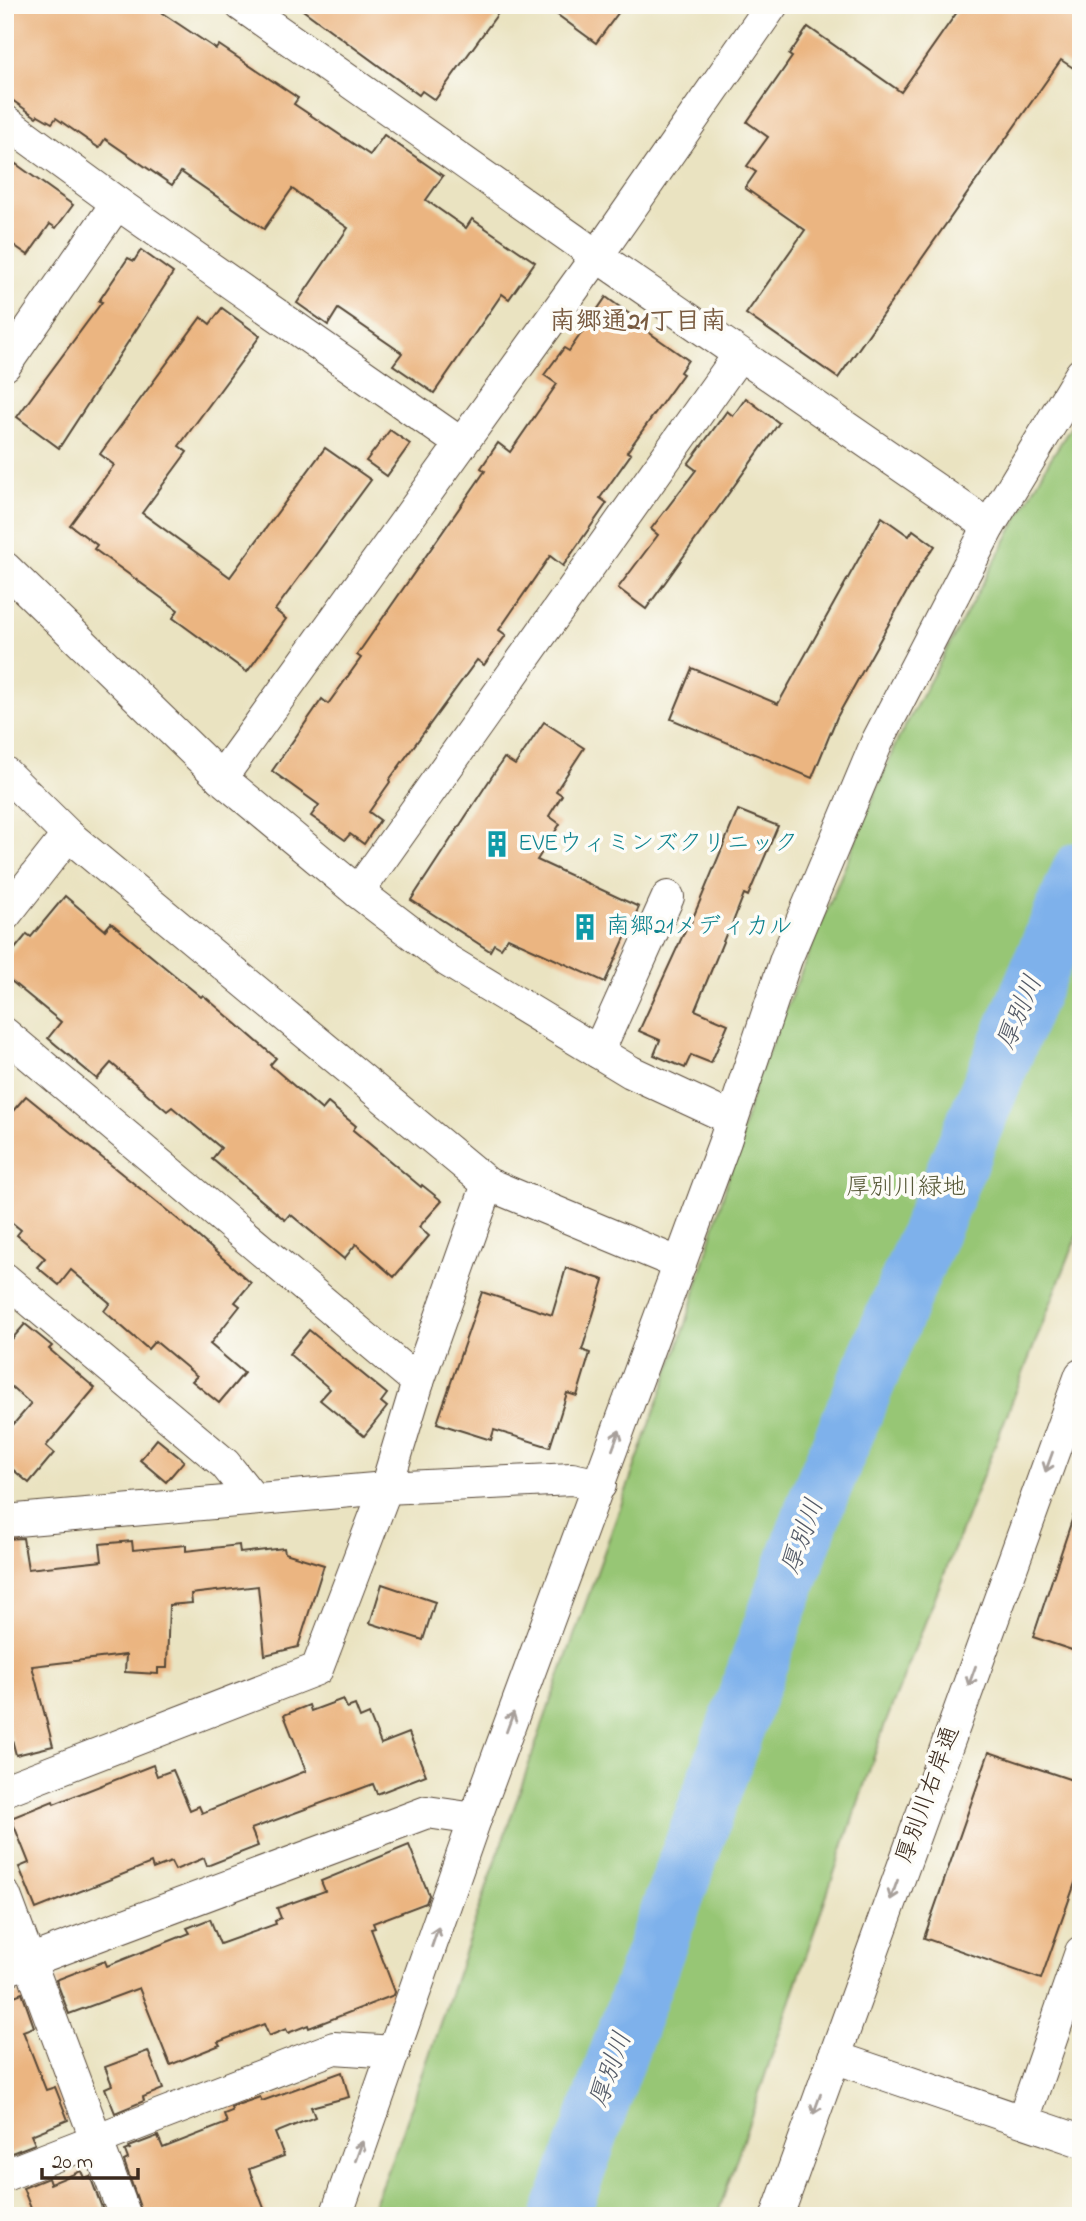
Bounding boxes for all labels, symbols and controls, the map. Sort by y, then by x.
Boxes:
district label: 南郷通21丁目南 [549,304,727,342]
place label: EVEウィミンズクリニック [518,827,798,862]
building icon: EVEウィミンズクリニック [482,829,512,859]
place label: 南郷21メディカル [606,910,793,945]
building icon: 南郷21メディカル [570,912,600,942]
water label: 厚別川 [988,970,1054,1056]
park label: 厚別川緑地 [846,1171,966,1206]
one-way arrow [611,1430,623,1452]
one-way arrow [1042,1451,1054,1473]
water label: 厚別川 [773,1494,835,1580]
one-way arrow [965,1665,978,1687]
one-way arrow [505,1712,518,1734]
street label: 厚別川右岸通 [888,1721,970,1869]
one-way arrow [887,1878,900,1900]
one-way arrow [430,1926,442,1948]
water label: 厚別川 [581,2027,643,2113]
one-way arrow [810,2093,823,2115]
scale bar [42,2137,138,2181]
one-way arrow [354,2141,366,2163]
text: 20 m [52,2148,93,2178]

